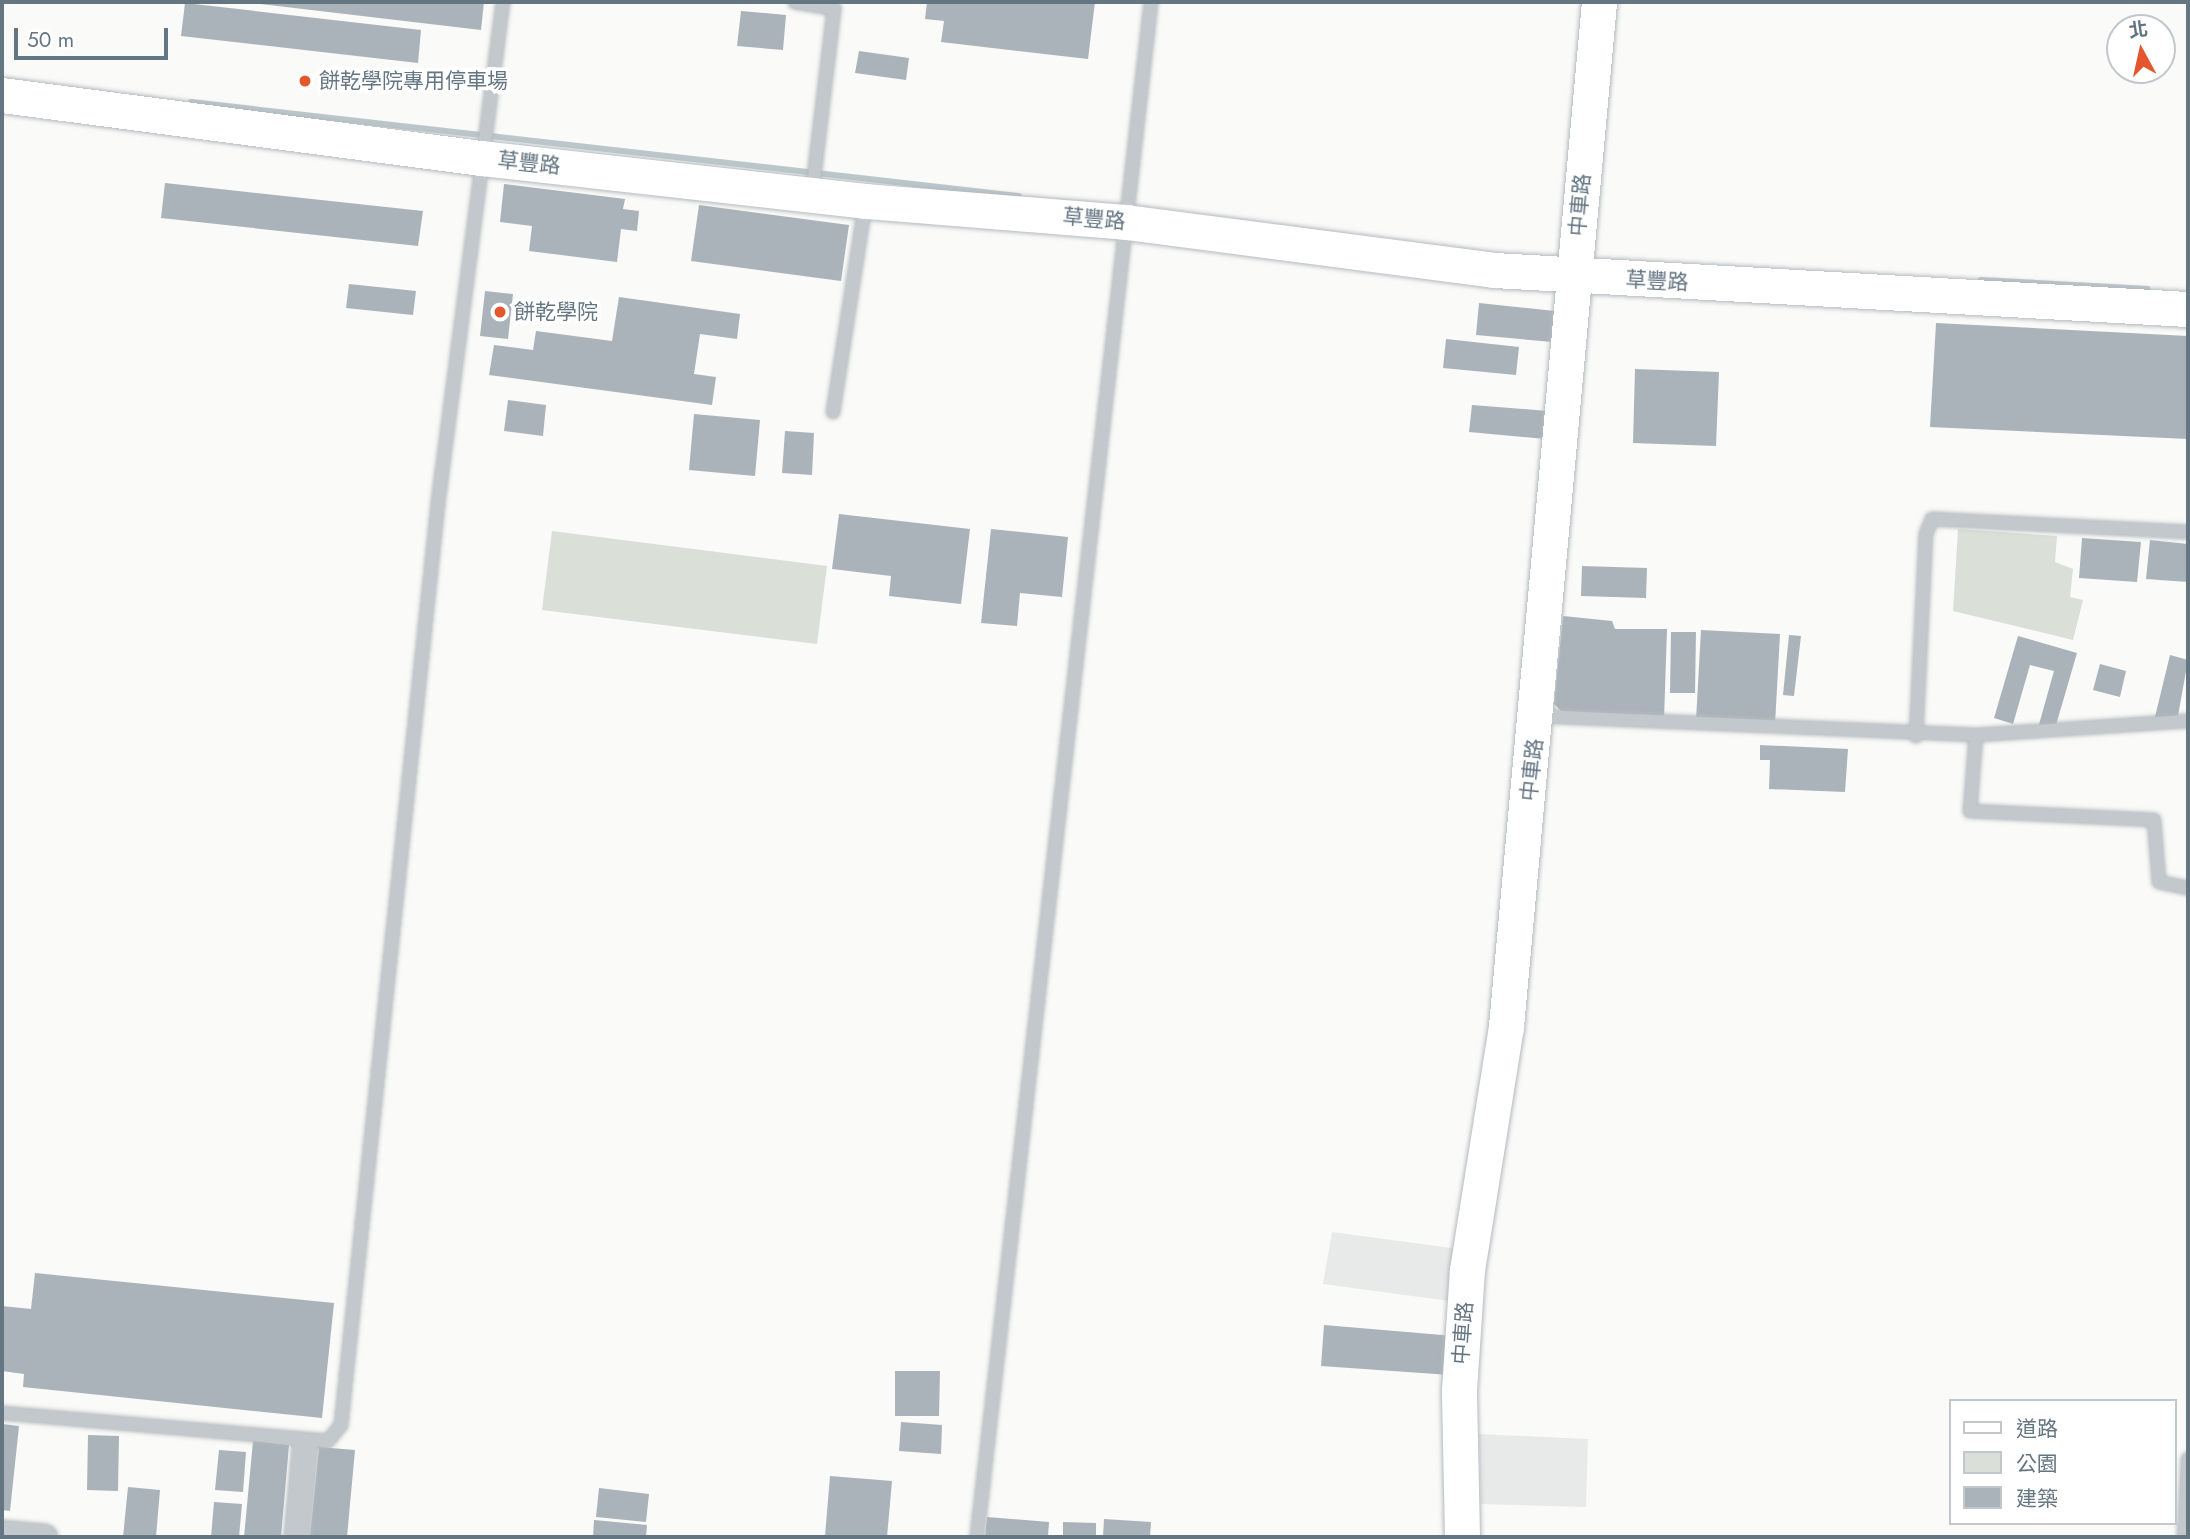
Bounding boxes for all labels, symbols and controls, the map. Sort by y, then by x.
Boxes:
scale bar [18,14,172,58]
north arrow [2106,14,2176,84]
text: 北 [2127,15,2150,44]
text: 50 m [27,25,74,55]
place label: 餅乾學院專用停車場 [319,68,508,94]
marker: 餅乾學院專用停車場 [297,73,313,89]
street label: 草豐路 [496,147,562,179]
street label: 中車路 [1565,173,1595,237]
street label: 草豐路 [1062,204,1126,234]
street label: 草豐路 [1625,267,1689,295]
place label: 餅乾學院 [514,299,598,325]
marker: 餅乾學院 [492,304,508,320]
street label: 中車路 [1516,737,1548,803]
street label: 中車路 [1448,1301,1478,1365]
legend [1948,1399,2176,1525]
text: 道路 [2016,1414,2058,1444]
text: 公園 [2016,1449,2058,1479]
text: 建築 [2016,1484,2058,1514]

